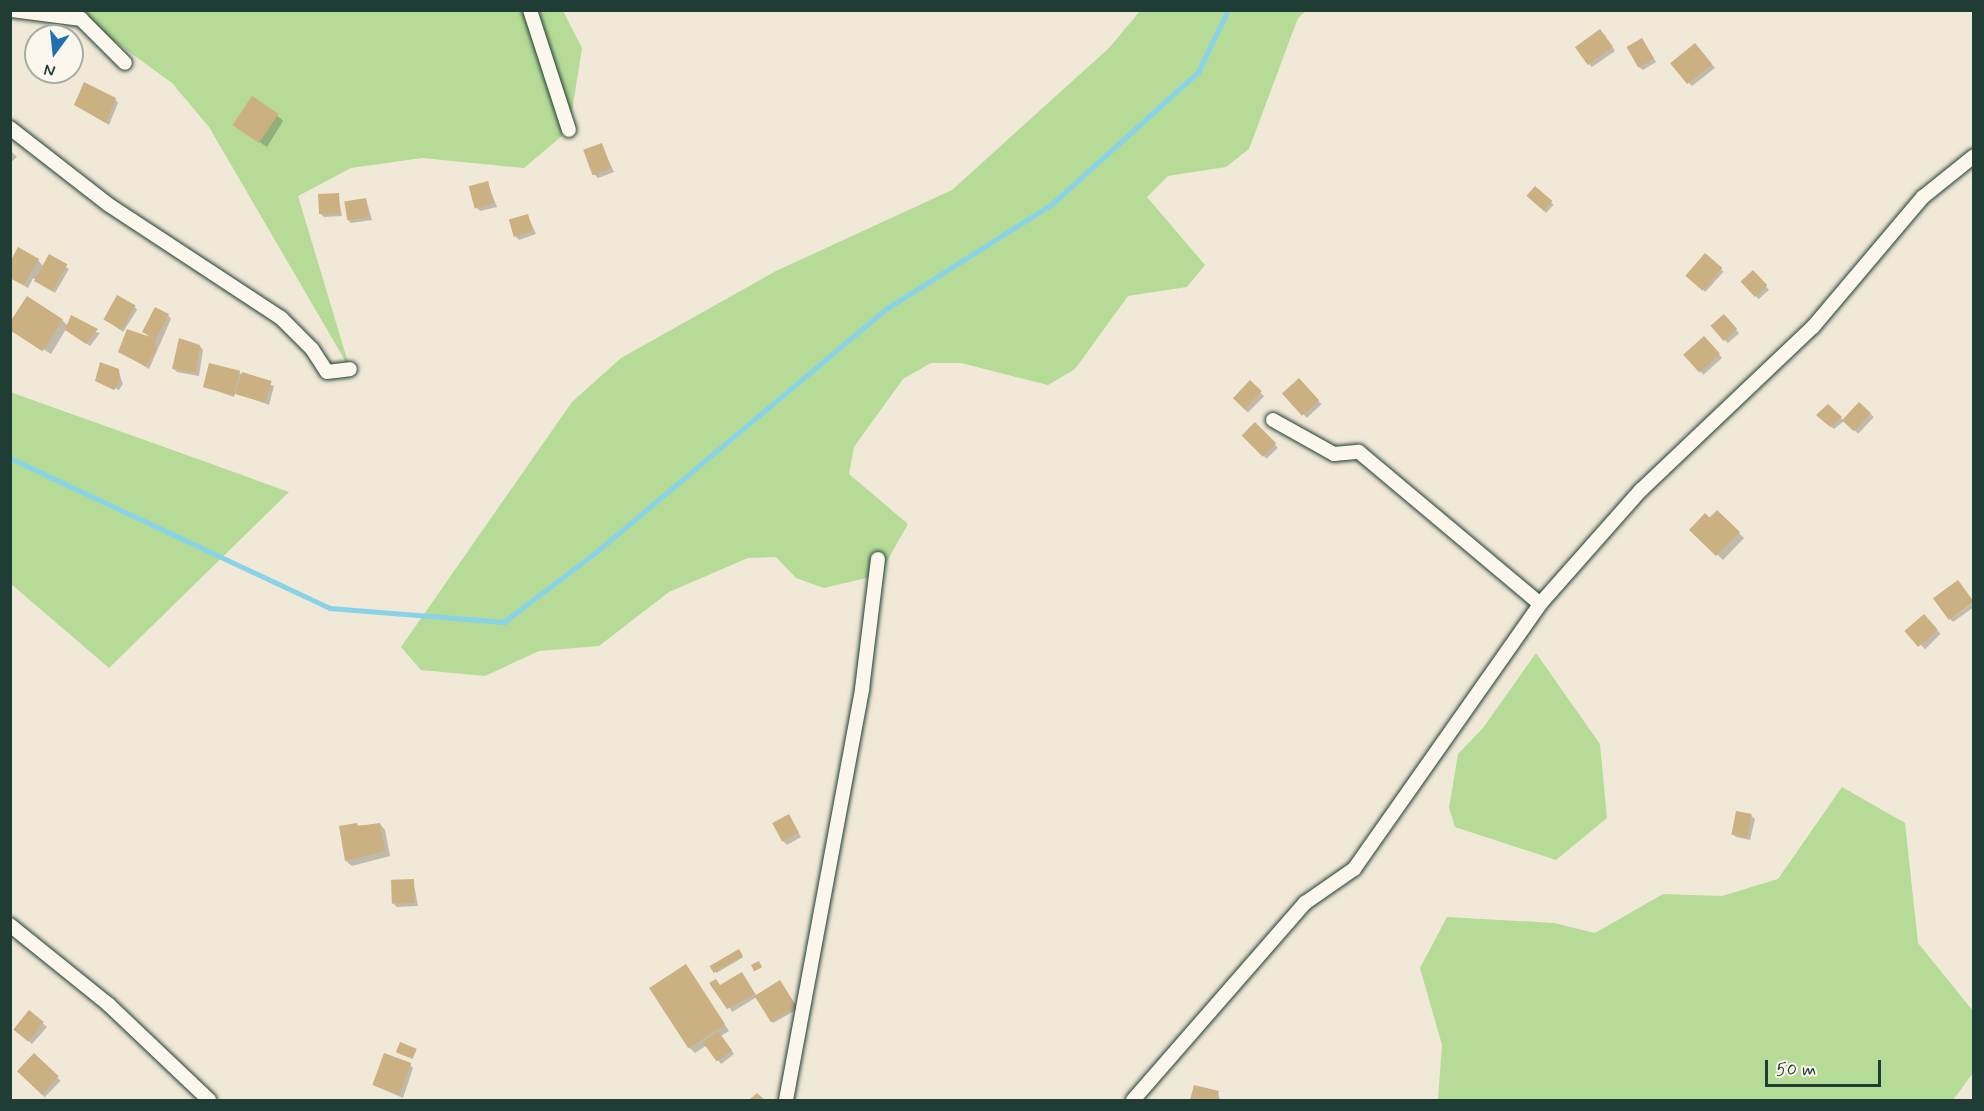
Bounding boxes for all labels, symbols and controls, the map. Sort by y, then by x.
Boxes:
north arrow [24,24,84,84]
text: N [42,58,58,81]
scale bar [1768,1048,1884,1086]
text: 50 m [1776,1058,1816,1082]

